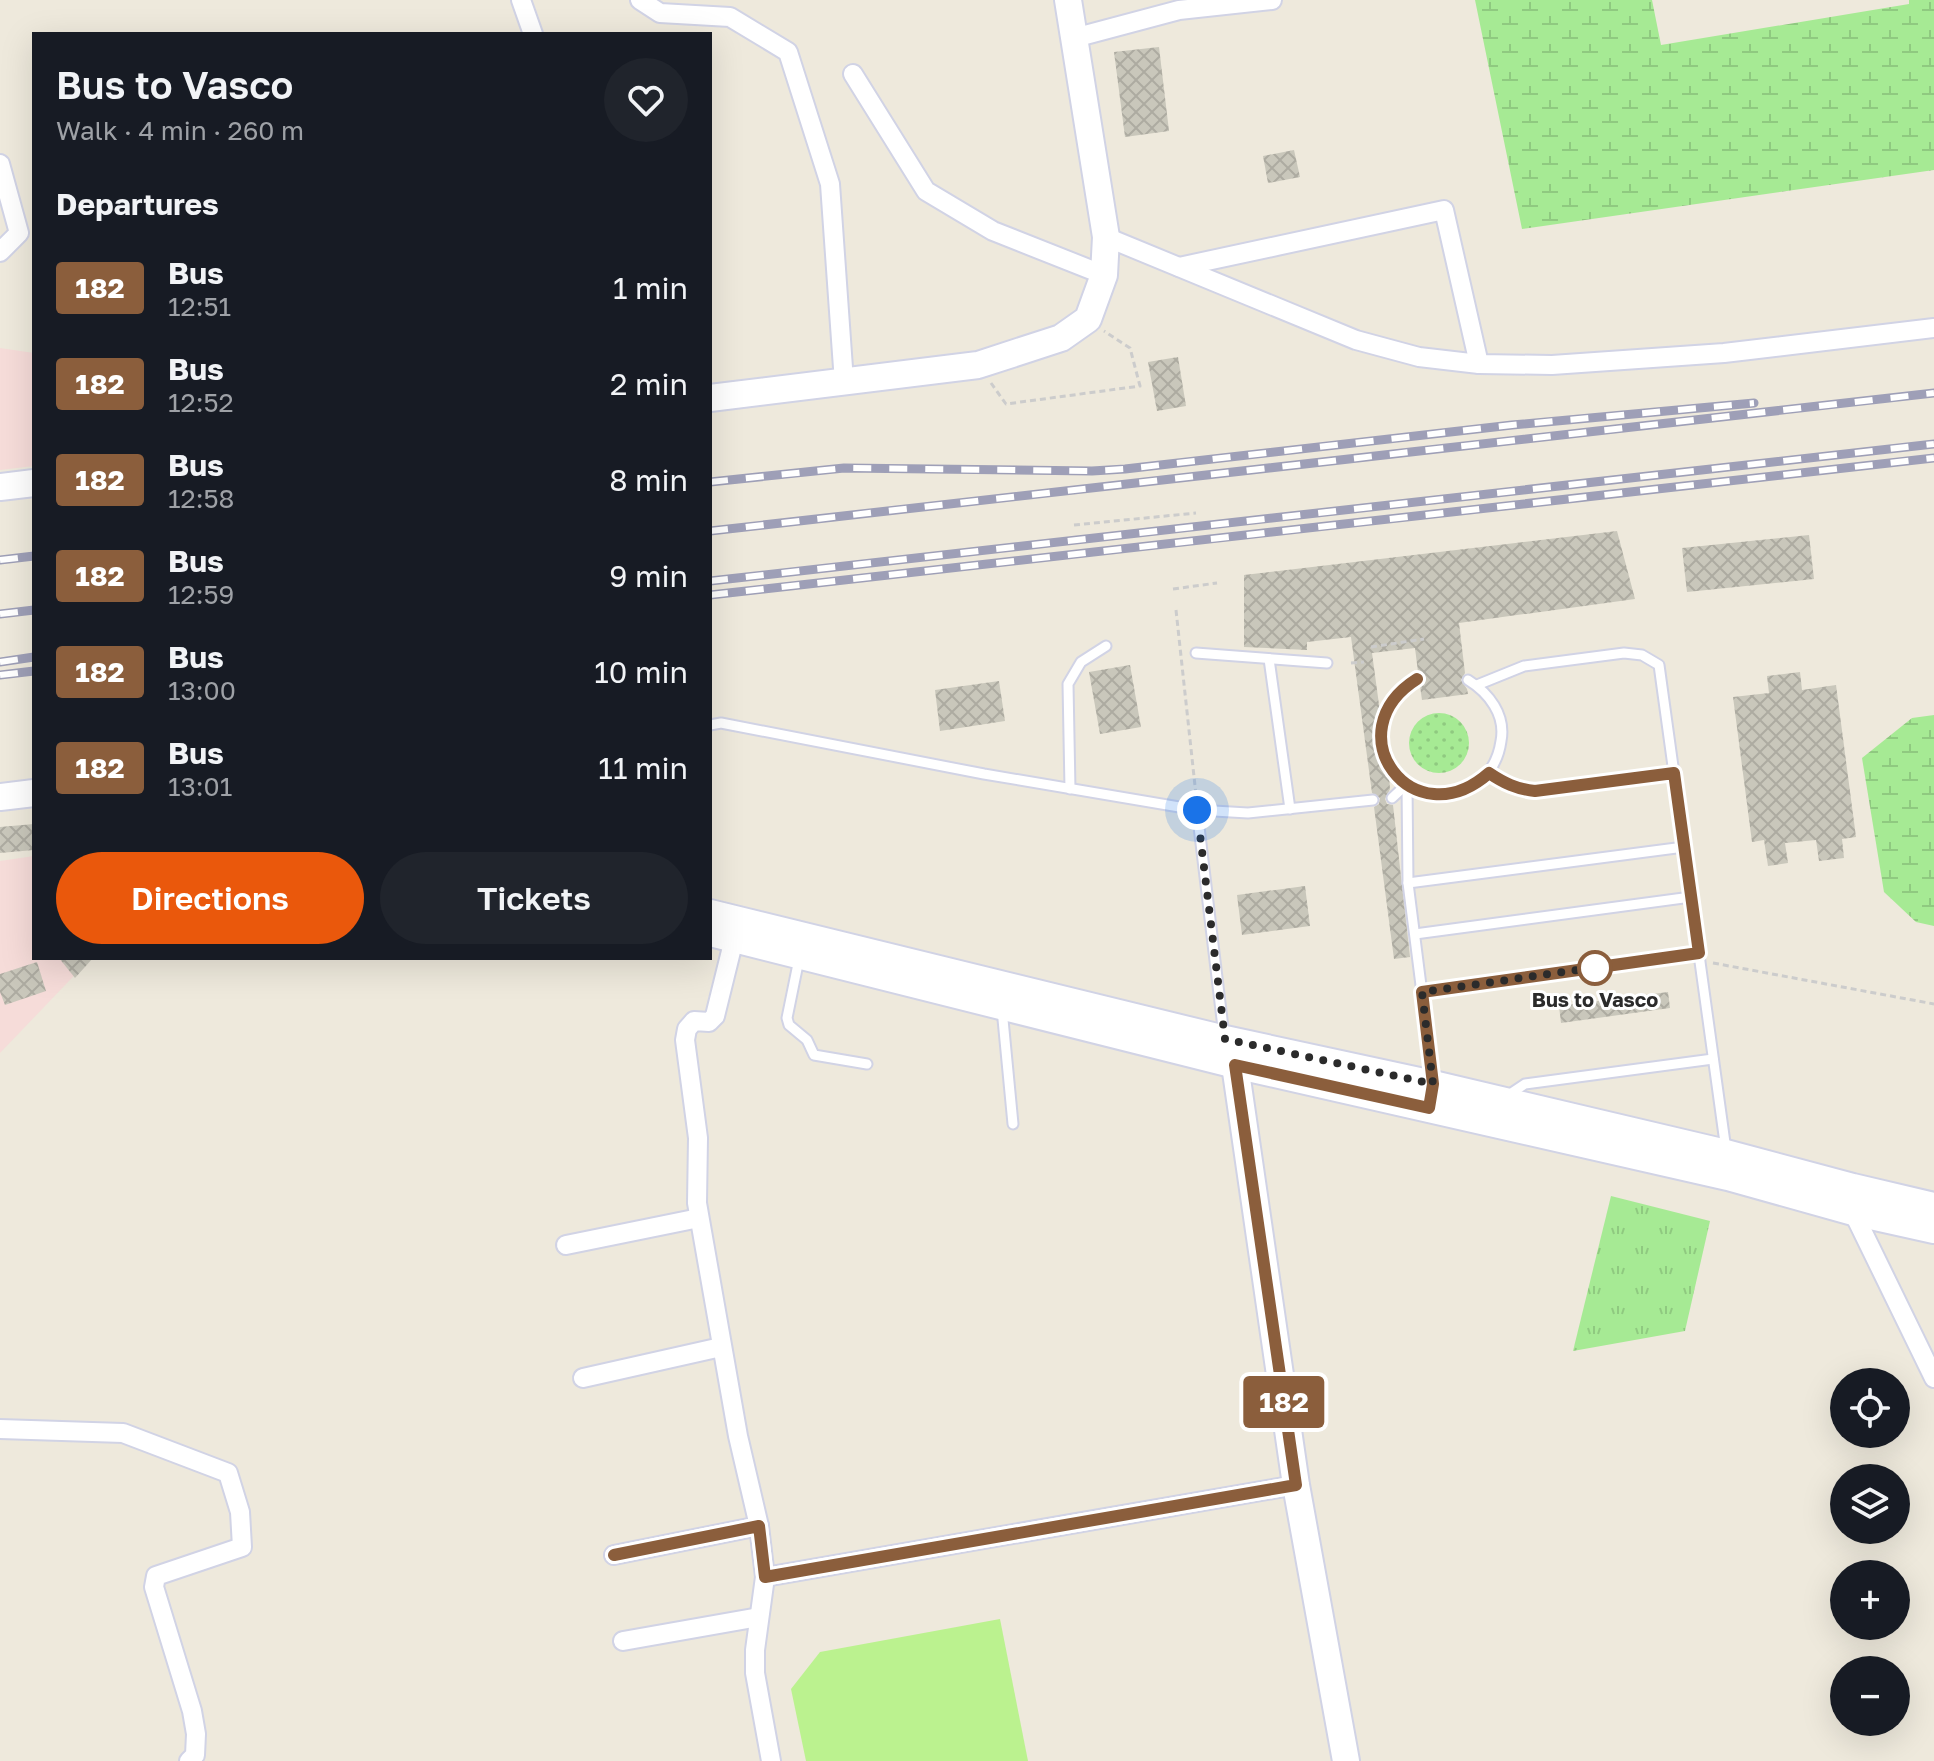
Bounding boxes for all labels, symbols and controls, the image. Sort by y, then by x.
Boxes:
button: heart [604,58,688,142]
text: Bus to Vasco [56,62,293,107]
text: Walk · 4 min · 260 m [56,115,304,146]
text: Departures [56,186,219,222]
text: Bus [168,255,224,291]
text: 1 min [613,270,688,306]
text: 182 [75,271,125,304]
text: 12:51 [168,291,231,322]
text: Bus [168,351,224,387]
text: 2 min [610,366,688,402]
text: 182 [75,367,125,400]
text: 12:52 [168,387,234,418]
text: Bus [168,447,224,483]
text: 8 min [609,462,688,498]
text: 182 [75,463,125,496]
text: 12:58 [168,483,234,514]
text: Bus [168,543,224,579]
text: 9 min [609,558,688,594]
text: 182 [75,559,125,592]
text: 12:59 [168,579,234,610]
text: Bus [168,639,224,675]
text: 10 min [594,654,688,690]
text: 182 [75,655,125,688]
text: 13:00 [168,675,236,706]
text: Bus [168,735,224,771]
text: 11 min [598,750,688,786]
text: 182 [75,751,125,784]
text: 13:01 [168,771,232,802]
your location [1177,790,1217,830]
button: Directions [56,852,364,944]
button: Tickets [380,852,688,944]
marker: Bus to Vasco [1578,951,1612,985]
place label: Bus to Vasco [1532,987,1658,1011]
map controls [1830,1368,1910,1736]
button: locate [1830,1368,1910,1448]
line badge: 182 [1238,1376,1330,1428]
text: 182 [1259,1385,1309,1418]
button: layers [1830,1464,1910,1544]
button: + [1830,1560,1910,1640]
button: − [1830,1656,1910,1736]

